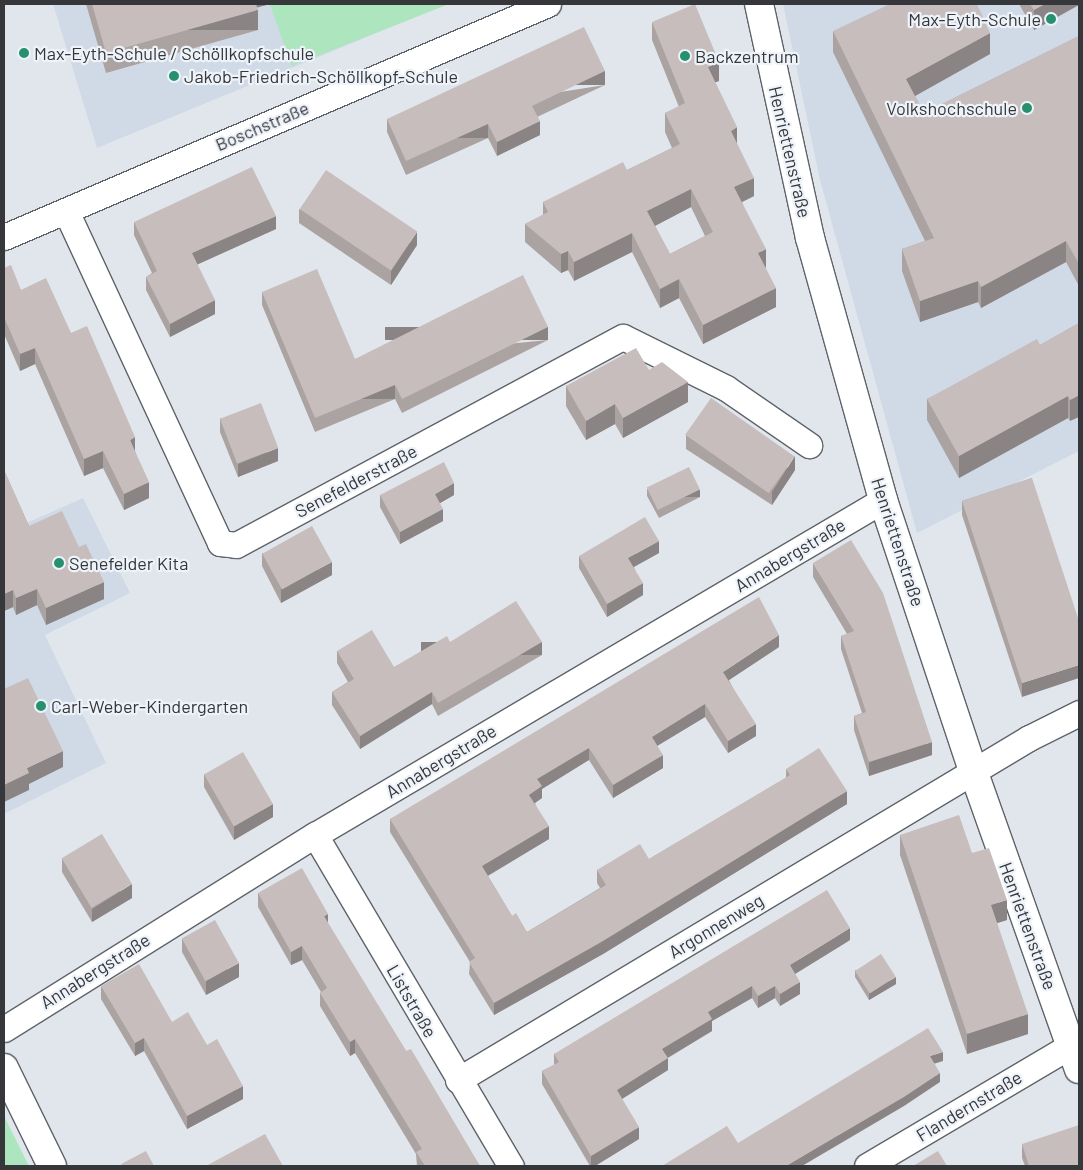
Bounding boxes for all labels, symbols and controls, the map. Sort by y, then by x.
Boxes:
place label: Max-Eyth-Schule [908,8,1041,30]
marker: Max-Eyth-Schule [1045,13,1057,25]
place label: Max-Eyth-Schule / Schöllkopfschule [34,42,314,64]
place label: Backzentrum [695,45,799,67]
marker: Max-Eyth-Schule / Schöllkopfschule [18,47,30,59]
marker: Backzentrum [679,50,691,62]
place label: Jakob-Friedrich-Schöllkopf-Schule [184,65,458,87]
marker: Jakob-Friedrich-Schöllkopf-Schule [168,70,180,82]
street label: Henriettenstraße [764,84,816,220]
street label: Boschstraße [212,97,312,155]
place label: Volkshochschule [886,97,1017,119]
marker: Volkshochschule [1021,102,1033,114]
street label: Senefelderstraße [291,440,421,522]
street label: Henriettenstraße [867,475,929,609]
street label: Annabergstraße [731,514,849,596]
place label: Senefelder Kita [69,552,188,574]
marker: Senefelder Kita [53,557,65,569]
place label: Carl-Weber-Kindergarten [51,695,248,717]
marker: Carl-Weber-Kindergarten [35,700,47,712]
street label: Annabergstraße [382,720,500,802]
street label: Henriettenstraße [995,859,1061,993]
street label: Argonnenweg [665,889,767,963]
street label: Annabergstraße [36,929,154,1013]
street label: Liststraße [383,961,441,1041]
street label: Flandernstraße [912,1066,1026,1146]

